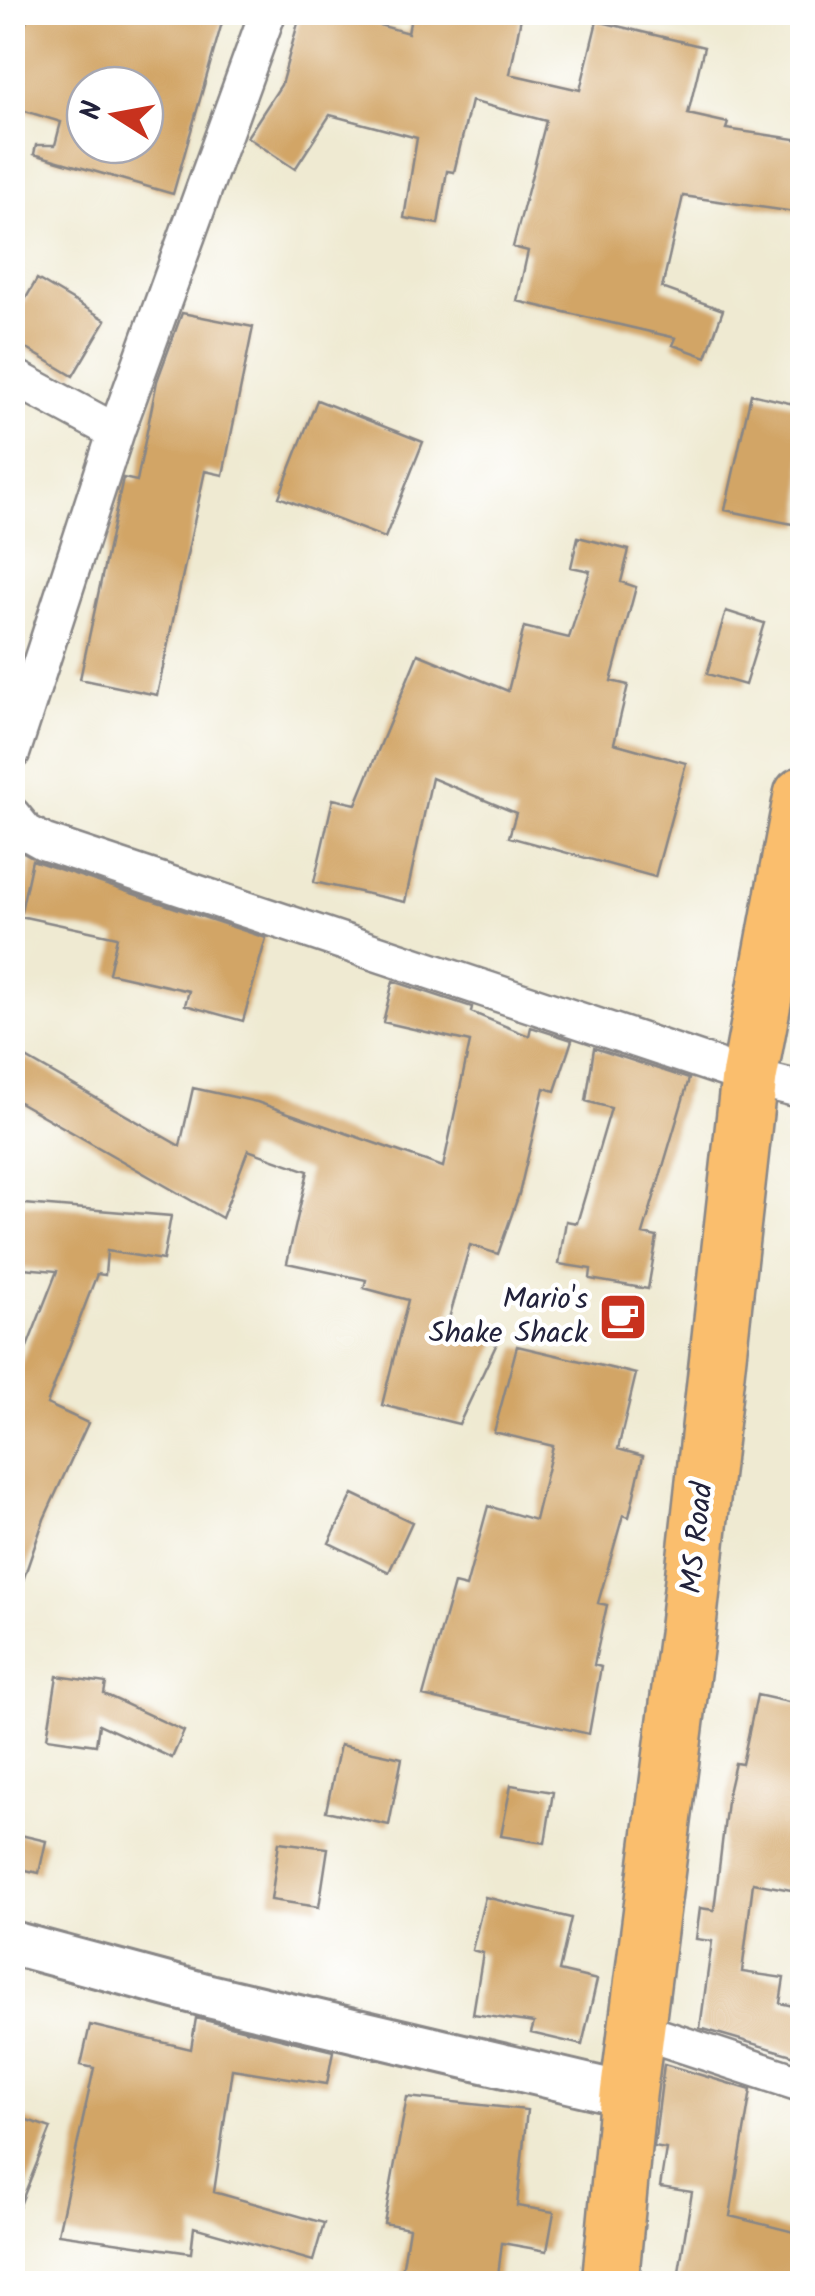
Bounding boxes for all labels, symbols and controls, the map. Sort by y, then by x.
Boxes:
north arrow [65,65,165,165]
text: N [69,97,117,124]
place label: Mario's Shake Shack [429,1276,589,1358]
cafe icon: Mario's Shake Shack [597,1291,649,1343]
street label: MS Road [668,1479,728,1596]

